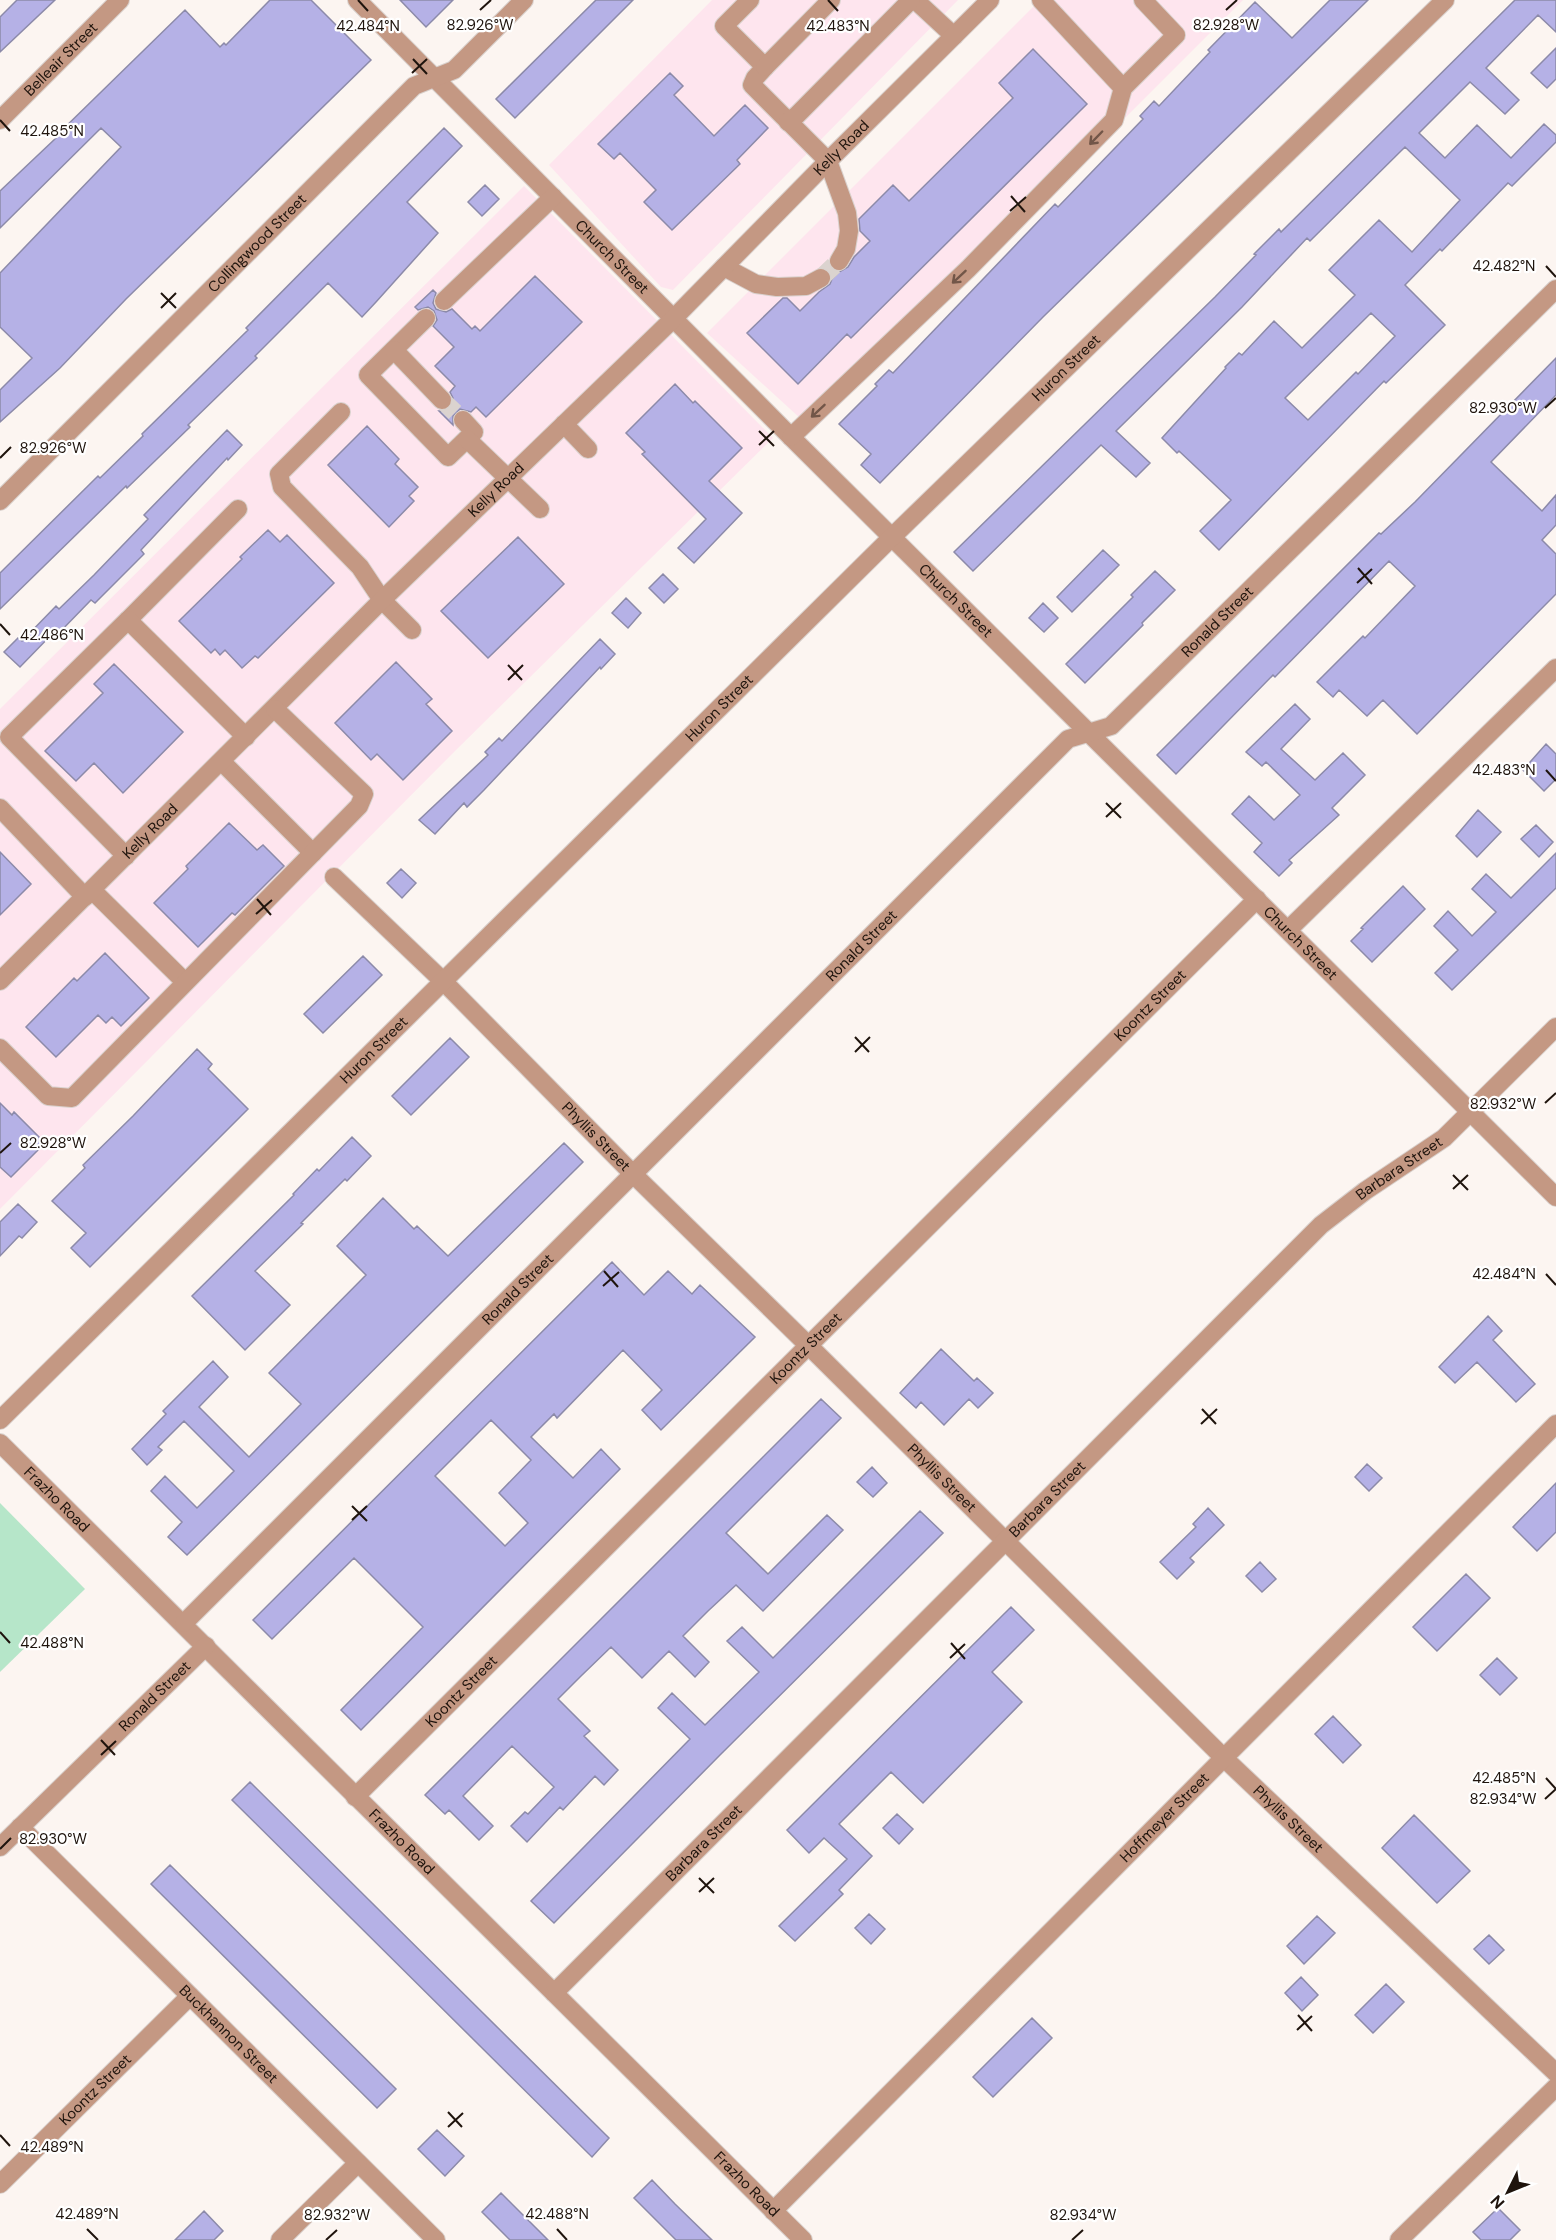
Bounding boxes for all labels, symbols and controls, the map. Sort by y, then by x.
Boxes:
text: 82.926°W [447,15,514,35]
text: 82.928°W [1193,15,1260,35]
text: 42.484°N [336,16,400,36]
text: 42.483°N [806,16,870,36]
street label: Belleair Street [20,18,102,100]
street label: Kelly Road [809,116,873,180]
text: 42.485°N [20,121,84,141]
one-way arrow [1089,131,1103,146]
street label: Collingwood Street [203,189,311,297]
street label: Church Street [571,215,653,298]
text: 42.482°N [1473,256,1535,276]
one-way arrow [952,270,967,285]
street label: Huron Street [1028,330,1105,406]
text: 82.930°W [1469,398,1537,418]
one-way arrow [810,404,825,418]
text: 82.926°W [20,438,87,458]
street label: Kelly Road [464,458,528,522]
street label: Church Street [914,559,997,642]
street label: Ronald Street [1177,582,1258,662]
text: 42.486°N [20,625,84,645]
street label: Huron Street [681,670,758,746]
text: 42.483°N [1472,760,1536,780]
street label: Kelly Road [118,799,182,863]
street label: Church Street [1259,902,1342,984]
street label: Ronald Street [821,905,902,986]
street label: Koontz Street [1110,965,1191,1046]
street label: Huron Street [335,1012,412,1088]
text: 82.932°W [1470,1094,1537,1114]
street label: Phyllis Street [558,1098,635,1176]
street label: Barbara Street [1352,1132,1446,1205]
text: 82.928°W [20,1133,87,1153]
street label: Ronald Street [478,1249,558,1329]
text: 42.484°N [1472,1264,1536,1284]
street label: Koontz Street [765,1308,846,1389]
street label: Phyllis Street [903,1439,981,1517]
street label: Barbara Street [1005,1456,1090,1542]
street label: Frazho Road [20,1462,94,1536]
text: 42.488°N [20,1633,84,1653]
street label: Koontz Street [421,1651,502,1731]
street label: Ronald Street [114,1656,195,1736]
street label: Hoffmeyer Street [1115,1768,1214,1867]
text: 42.485°N [1472,1768,1536,1788]
street label: Phyllis Street [1249,1781,1328,1857]
text: 82.934°W [1470,1789,1537,1809]
street label: Barbara Street [661,1800,747,1886]
street label: Frazho Road [364,1805,439,1879]
text: 82.930°W [19,1829,87,1849]
street label: Buckhannon Street [175,1981,283,2088]
street label: Koontz Street [55,2050,136,2130]
text: 42.489°N [20,2137,84,2157]
street label: Frazho Road [709,2147,784,2221]
north arrow [1478,2162,1538,2222]
text: N [1486,2190,1509,2213]
text: 42.489°N [55,2204,119,2224]
text: 42.488°N [525,2204,589,2224]
text: 82.932°W [304,2205,371,2225]
text: 82.934°W [1050,2205,1117,2225]

